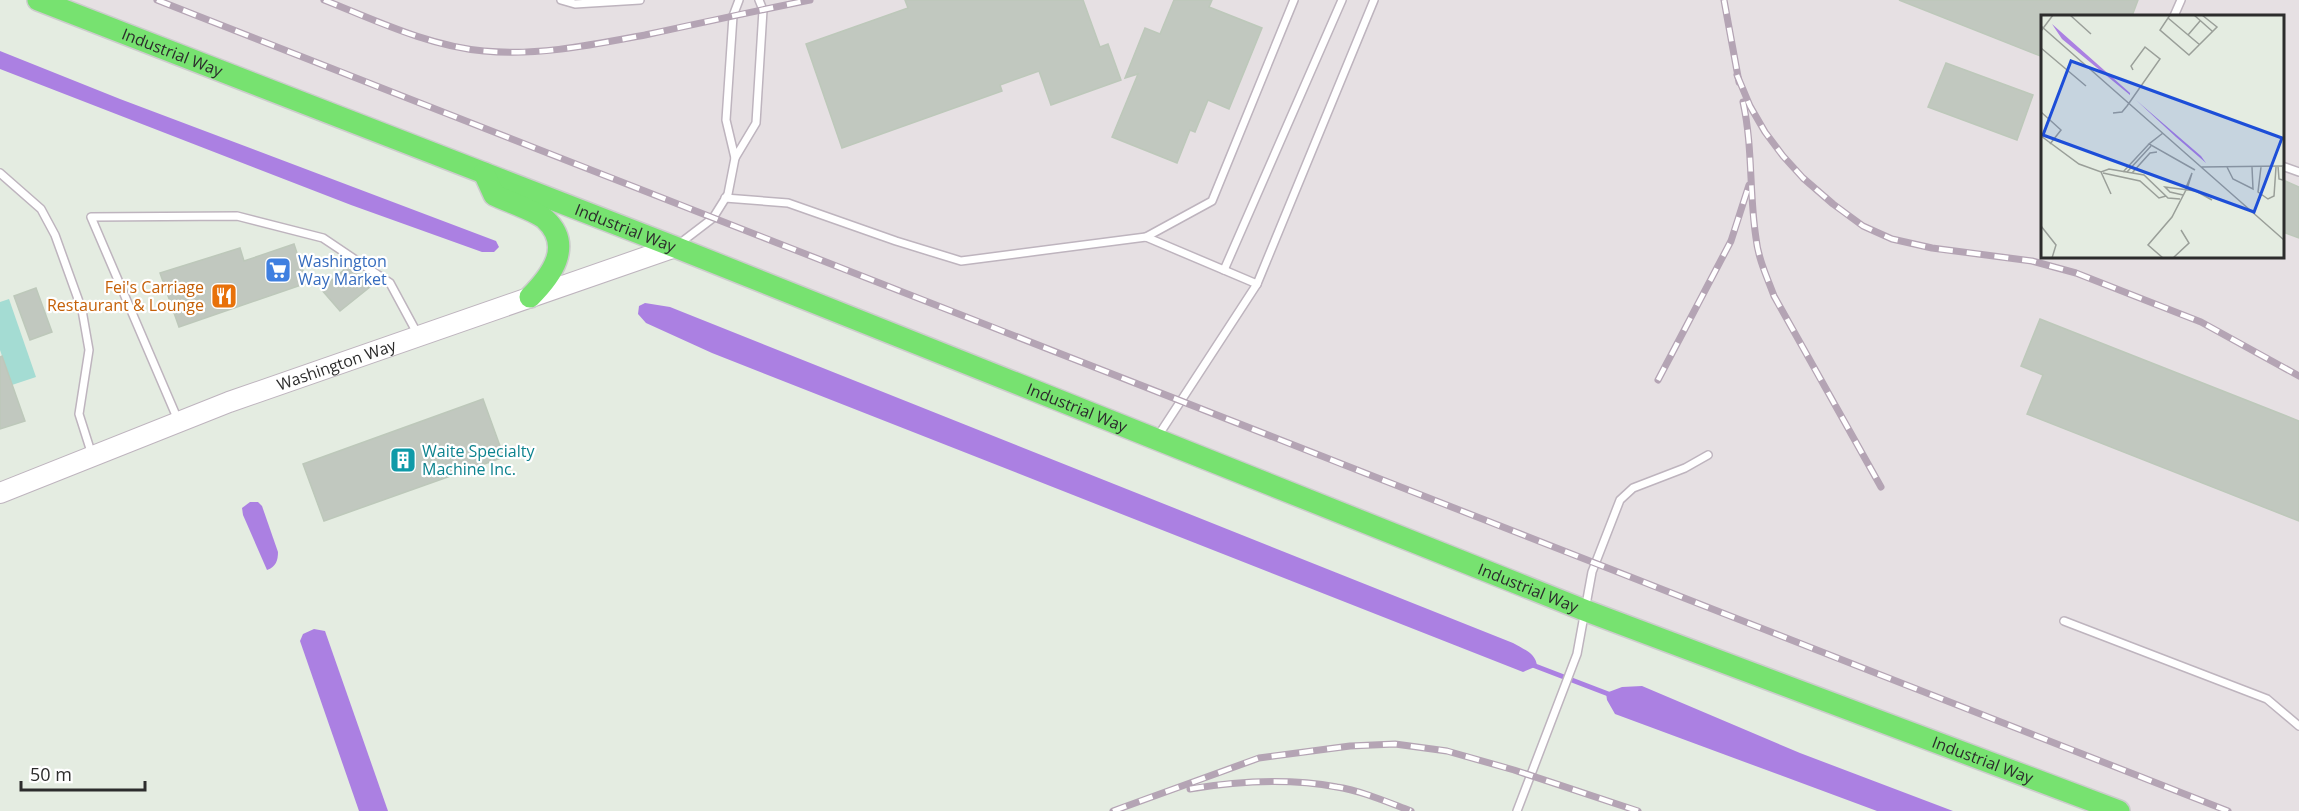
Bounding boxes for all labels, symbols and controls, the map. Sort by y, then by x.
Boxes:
inset map [2041,15,2284,258]
street label: Industrial Way [119,23,227,82]
street label: Industrial Way [572,198,680,258]
place label: Washington Way Market [298,250,387,290]
supermarket icon: Washington Way Market [263,255,293,285]
place label: Fei's Carriage Restaurant & Lounge [47,276,204,316]
restaurant icon: Fei's Carriage Restaurant & Lounge [209,281,239,311]
street label: Washington Way [274,334,400,396]
street label: Industrial Way [1023,378,1131,438]
place label: Waite Specialty Machine Inc. [422,440,535,480]
building icon: Waite Specialty Machine Inc. [388,445,418,475]
street label: Industrial Way [1475,558,1583,618]
street label: Industrial Way [1929,731,2037,789]
scale bar [21,754,146,792]
text: 50 m [30,762,72,786]

